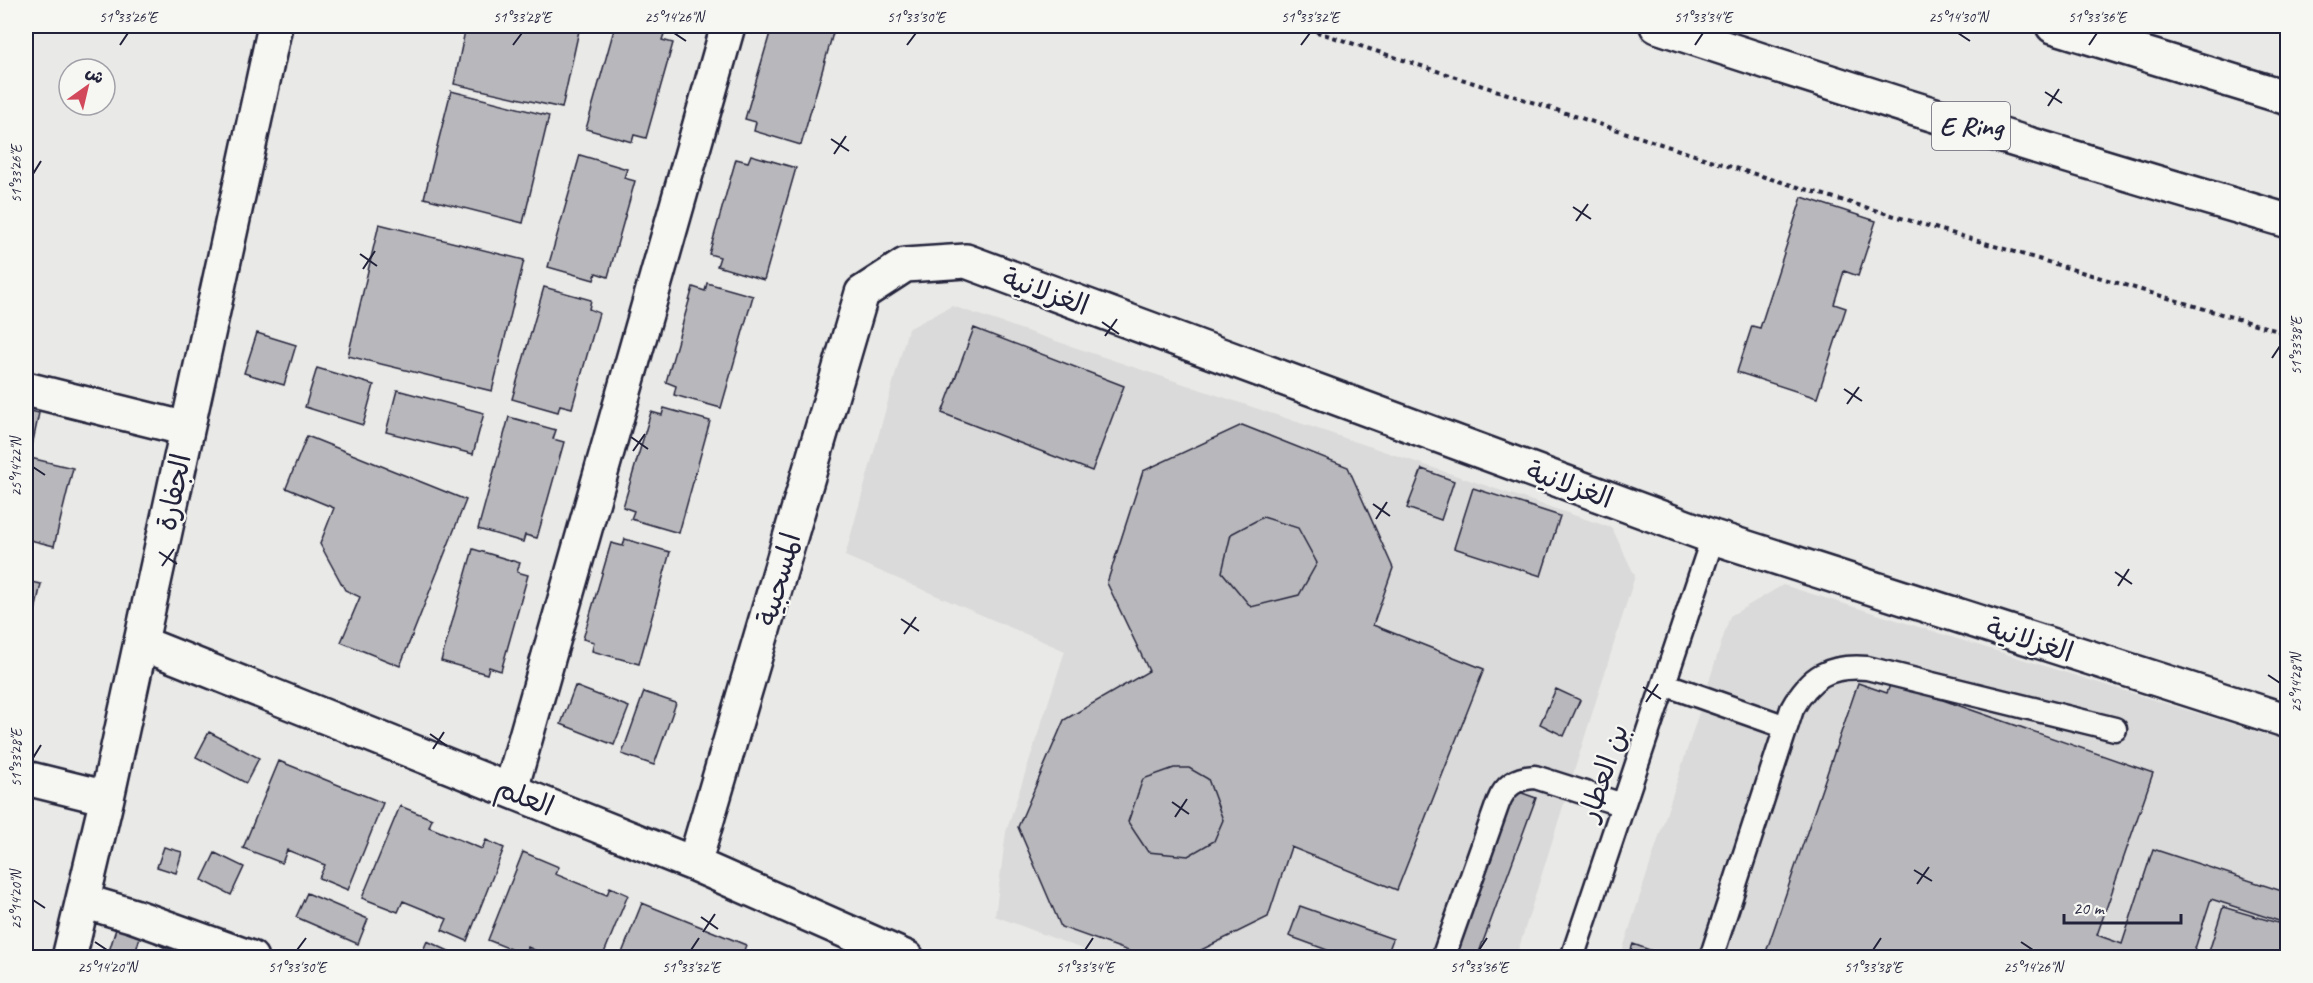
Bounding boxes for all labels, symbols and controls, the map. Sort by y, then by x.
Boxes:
text: 51°33'26"E [99,8,159,27]
text: 51°33'28"E [493,8,553,27]
text: 25°14'26"N [644,8,707,27]
text: 51°33'30"E [887,8,947,27]
text: 51°33'32"E [1281,8,1341,27]
text: 51°33'34"E [1674,8,1734,27]
text: 25°14'30"N [1928,8,1991,27]
text: 51°33'36"E [2068,8,2128,27]
north arrow [57,57,117,117]
text: ش [82,62,108,89]
road number: E Ring [1932,102,2010,150]
text: 51°33'26"E [7,143,26,203]
street label: الغزلانية [998,260,1094,323]
text: 51°33'38"E [2287,315,2306,375]
text: 25°14'22"N [7,434,26,497]
street label: الجفارة [148,450,199,534]
street label: الغزلانية [1522,453,1618,516]
street label: المسحبية [749,529,808,630]
street label: الغزلانية [1982,609,2078,670]
text: 25°14'28"N [2287,650,2306,713]
street label: بن العطار [1570,719,1636,827]
text: 51°33'28"E [7,727,26,787]
street label: العلم [489,769,559,828]
text: 25°14'20"N [7,867,26,930]
scale bar [2064,887,2181,925]
text: 20 m [2073,897,2106,919]
text: 25°14'20"N [77,958,140,977]
text: 51°33'30"E [268,958,328,977]
text: 51°33'32"E [662,958,722,977]
text: 51°33'34"E [1056,958,1116,977]
text: 51°33'36"E [1450,958,1510,977]
text: 51°33'38"E [1844,958,1904,977]
text: 25°14'26"N [2003,958,2066,977]

